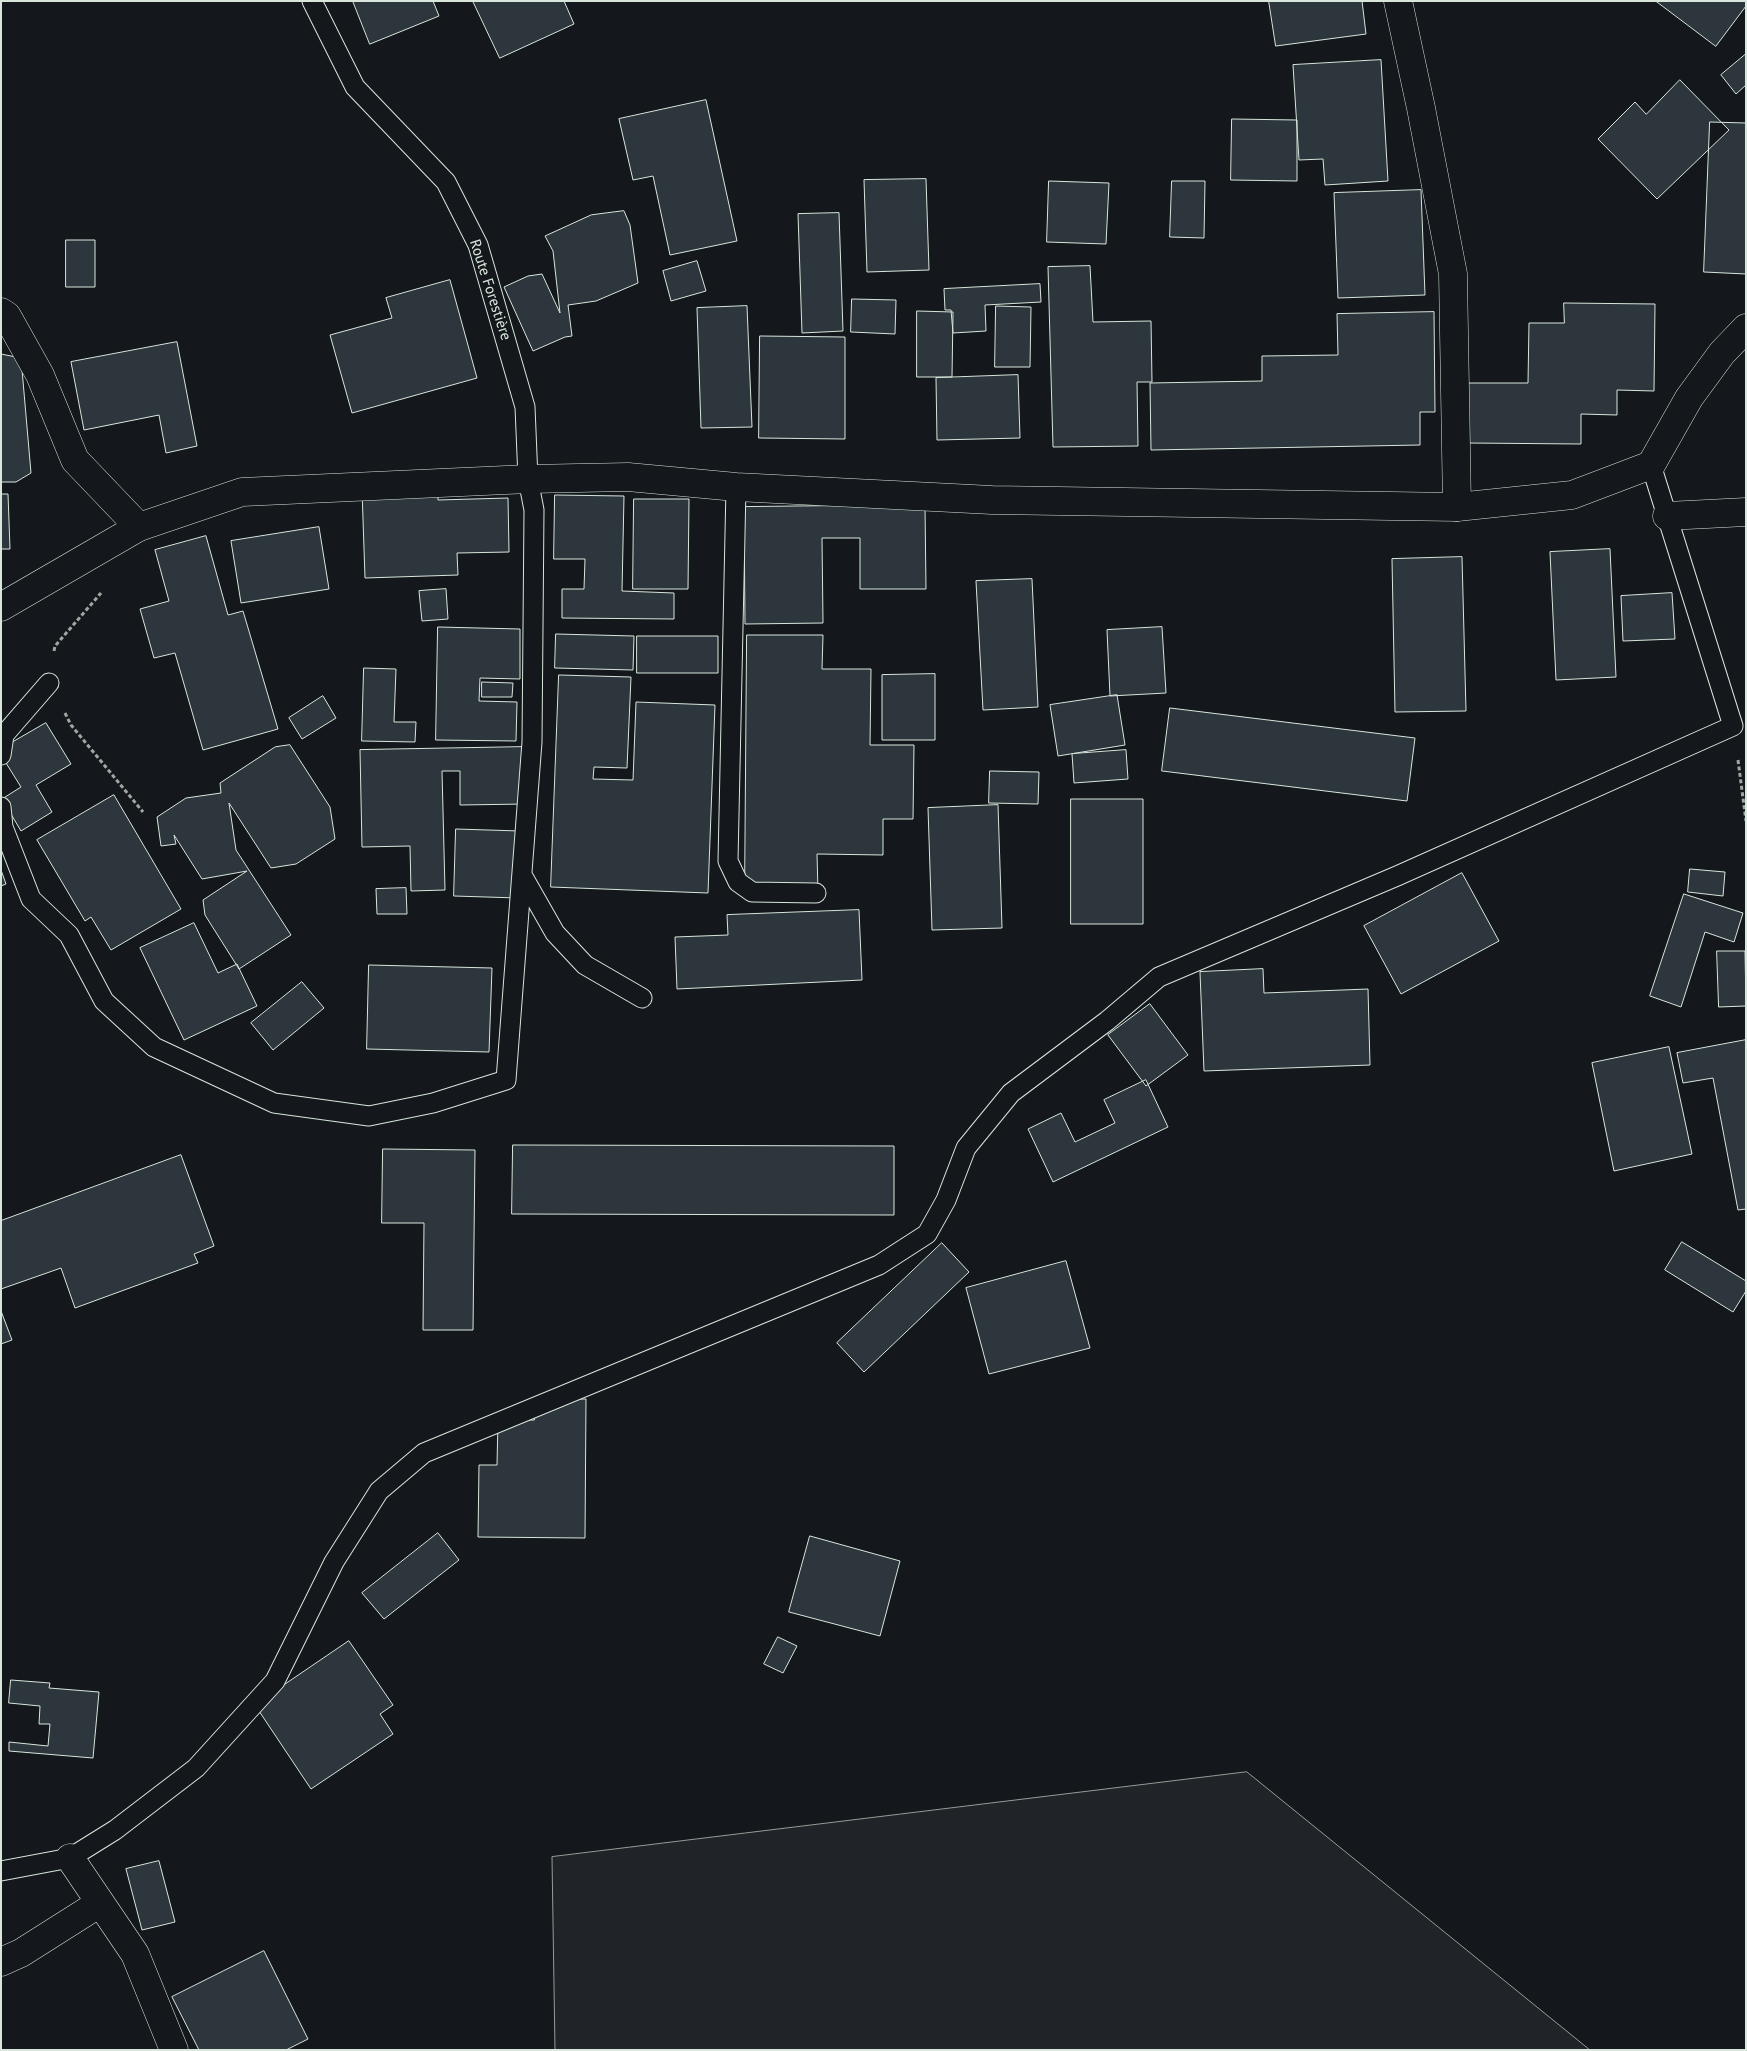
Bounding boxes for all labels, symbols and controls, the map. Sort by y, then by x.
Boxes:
street label: Route Forestière [465,237,515,343]

